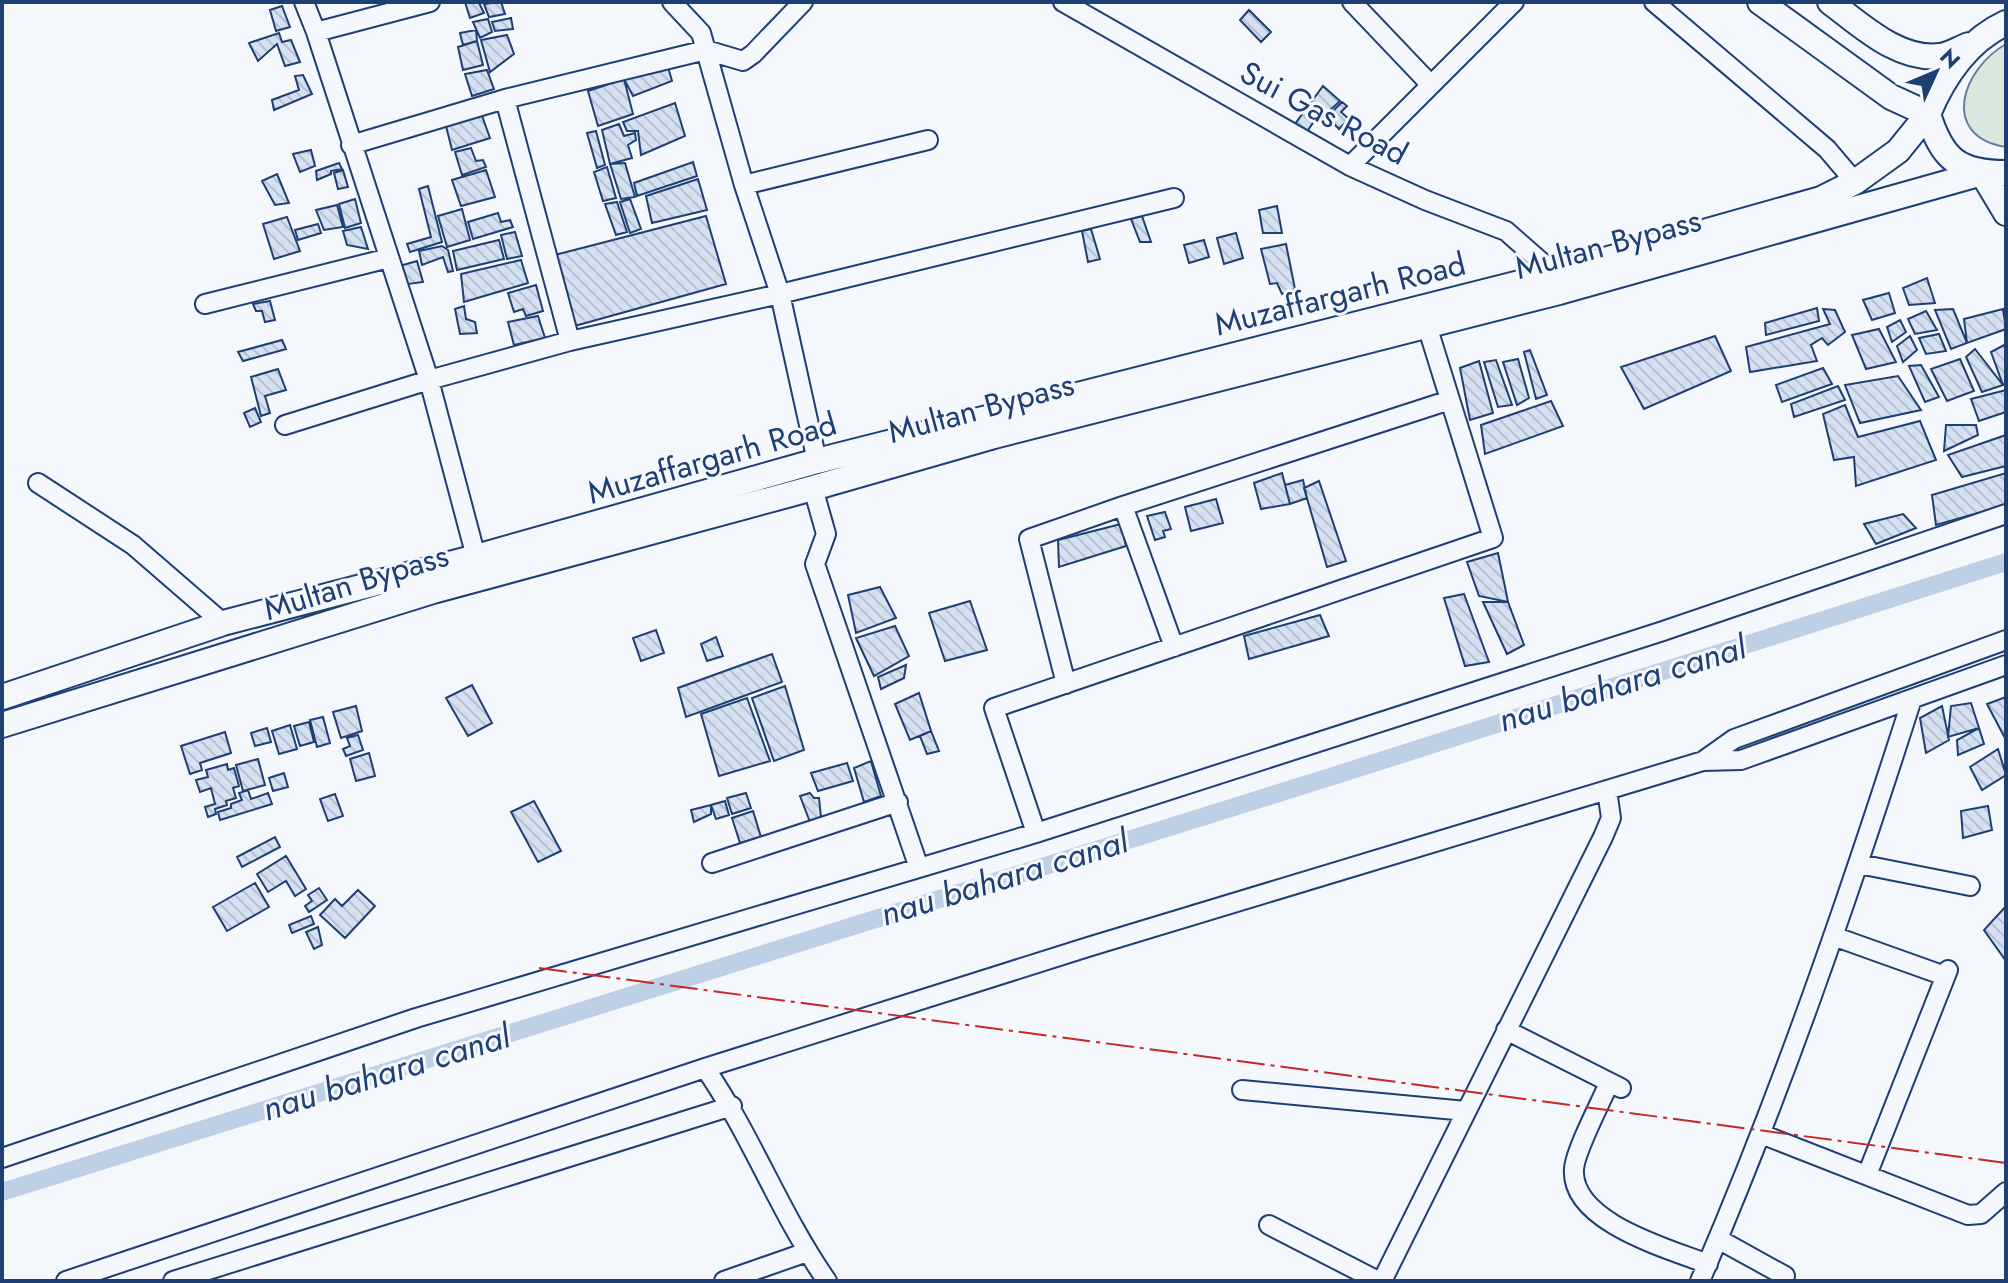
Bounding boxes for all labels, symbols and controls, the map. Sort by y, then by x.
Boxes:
north arrow [1896,32,1976,112]
text: N [1933,41,1968,76]
street label: Sui Gas Road [1232,50,1416,176]
street label: Multan Bypass [1510,197,1706,291]
street label: Muzaffargarh Road [1210,241,1470,347]
street label: Multan Bypass [883,361,1079,455]
street label: Muzaffargarh Road [582,400,842,516]
street label: Multan Bypass [258,532,454,632]
water label: nau bahara canal [1493,622,1753,744]
water label: nau bahara canal [875,816,1135,938]
water label: nau bahara canal [257,1011,517,1133]

